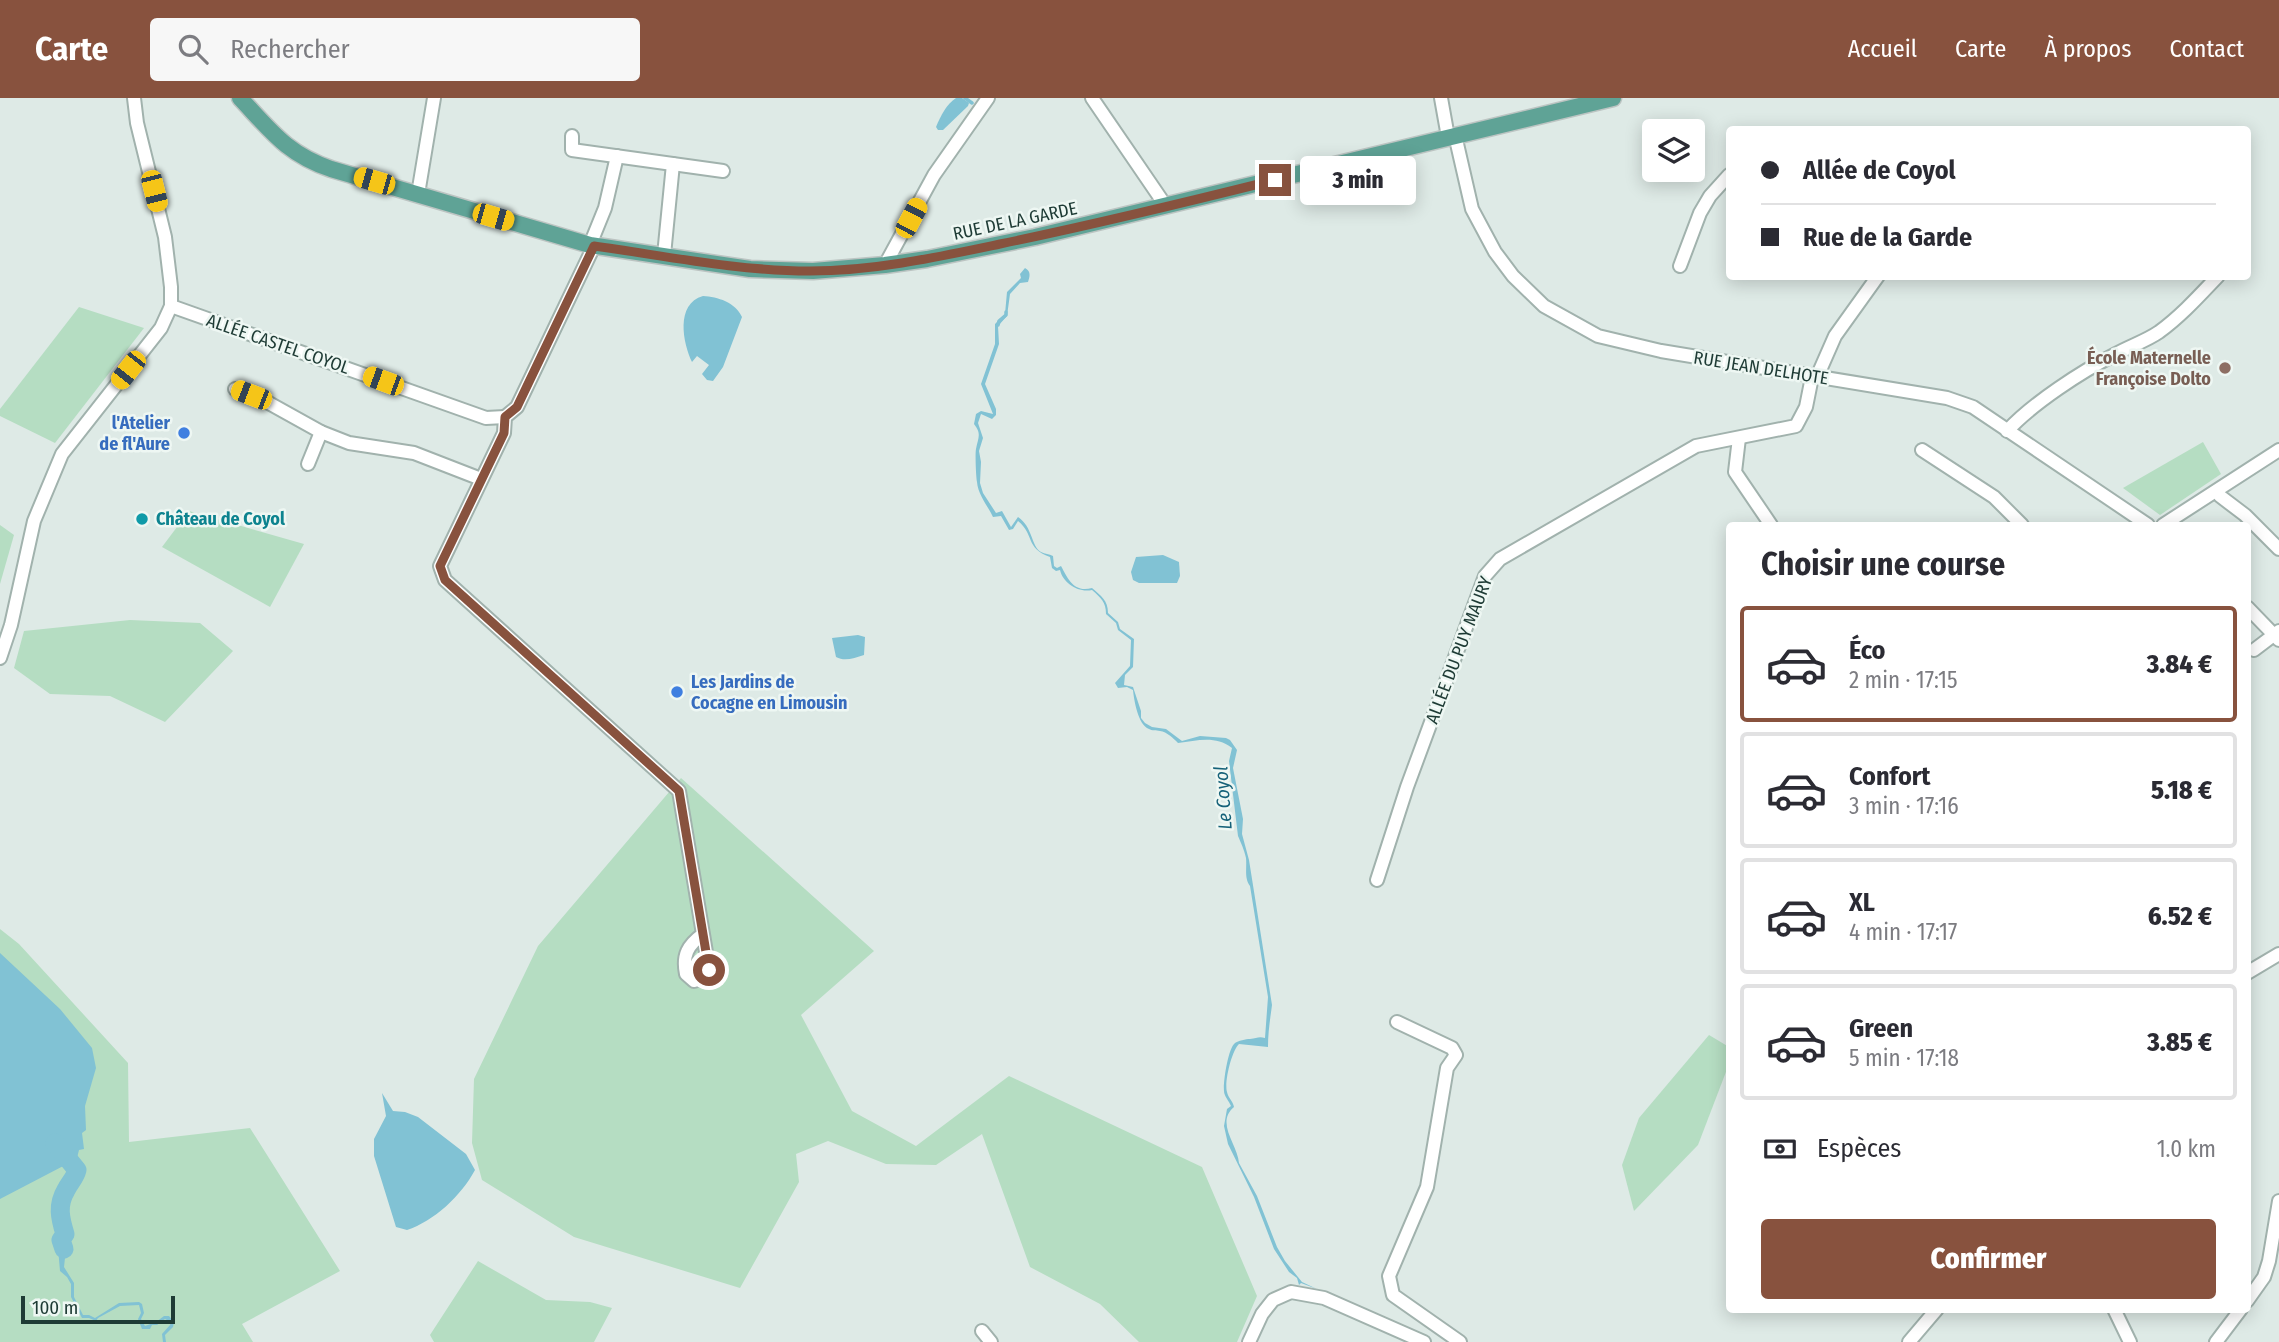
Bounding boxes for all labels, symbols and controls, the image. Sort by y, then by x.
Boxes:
search box [150,18,640,81]
text: Carte [35,29,108,69]
icon: search [174,30,212,68]
text: Rechercher [230,34,350,65]
text: Accueil [1848,35,1917,63]
text: Carte [1955,35,2006,63]
text: À propos [2044,35,2131,63]
text: Contact [2169,35,2244,63]
map controls [1642,119,1705,182]
button: layers [1642,119,1705,182]
callout: 3 min [1300,155,1415,204]
text: Allée de Coyol [1803,155,1956,186]
route end [1259,164,1291,196]
car [351,165,398,197]
text: 3 min [1332,166,1384,194]
car [139,168,170,214]
car [892,195,931,241]
street label: RUE DE LA GARDE [951,197,1079,245]
car [470,201,517,233]
text: Rue de la Garde [1803,222,1972,253]
street label: ALLÉE CASTEL COYOL [204,308,353,379]
street label: RUE JEAN DELHOTE [1692,346,1830,390]
place label: École Maternelle Françoise Dolto [2087,346,2211,390]
car [107,347,150,393]
marker: École Maternelle Françoise Dolto [2217,360,2233,376]
car [360,364,407,398]
car [228,378,275,412]
place label: l'Atelier de fl'Aure [99,412,170,455]
marker: l'Atelier de fl'Aure [176,425,192,441]
place label: Château de Coyol [156,508,285,530]
marker: Château de Coyol [134,511,150,527]
text: Choisir une course [1761,545,2005,583]
street label: ALLÉE DU PUY MAURY [1420,573,1497,727]
icon: car [1765,633,1828,696]
text: Éco [1849,635,1886,666]
text: 3.84 € [2147,649,2212,680]
text: 2 min · 17:15 [1849,666,1958,694]
place label: Les Jardins de Cocagne en Limousin [691,671,847,714]
marker: Les Jardins de Cocagne en Limousin [669,684,685,700]
icon: car [1765,759,1828,822]
text: Confort [1849,761,1930,792]
water label: Le Coyol [1209,765,1237,831]
text: 5.18 € [2151,775,2212,806]
text: 3 min · 17:16 [1849,792,1959,820]
icon: car [1765,885,1828,948]
text: XL [1849,887,1875,918]
text: 6.52 € [2148,901,2212,932]
text: 4 min · 17:17 [1849,918,1957,946]
route start [693,954,725,986]
icon: car [1765,1011,1828,1074]
text: Green [1849,1013,1913,1044]
text: 3.85 € [2147,1027,2212,1058]
text: 5 min · 17:18 [1849,1044,1959,1072]
icon: cash [1761,1130,1799,1168]
text: Espèces [1817,1133,1901,1164]
text: 1.0 km [2157,1135,2216,1163]
button: Confirmer [1761,1219,2216,1299]
scale bar [21,1293,175,1325]
text: 100 m [32,1296,78,1319]

